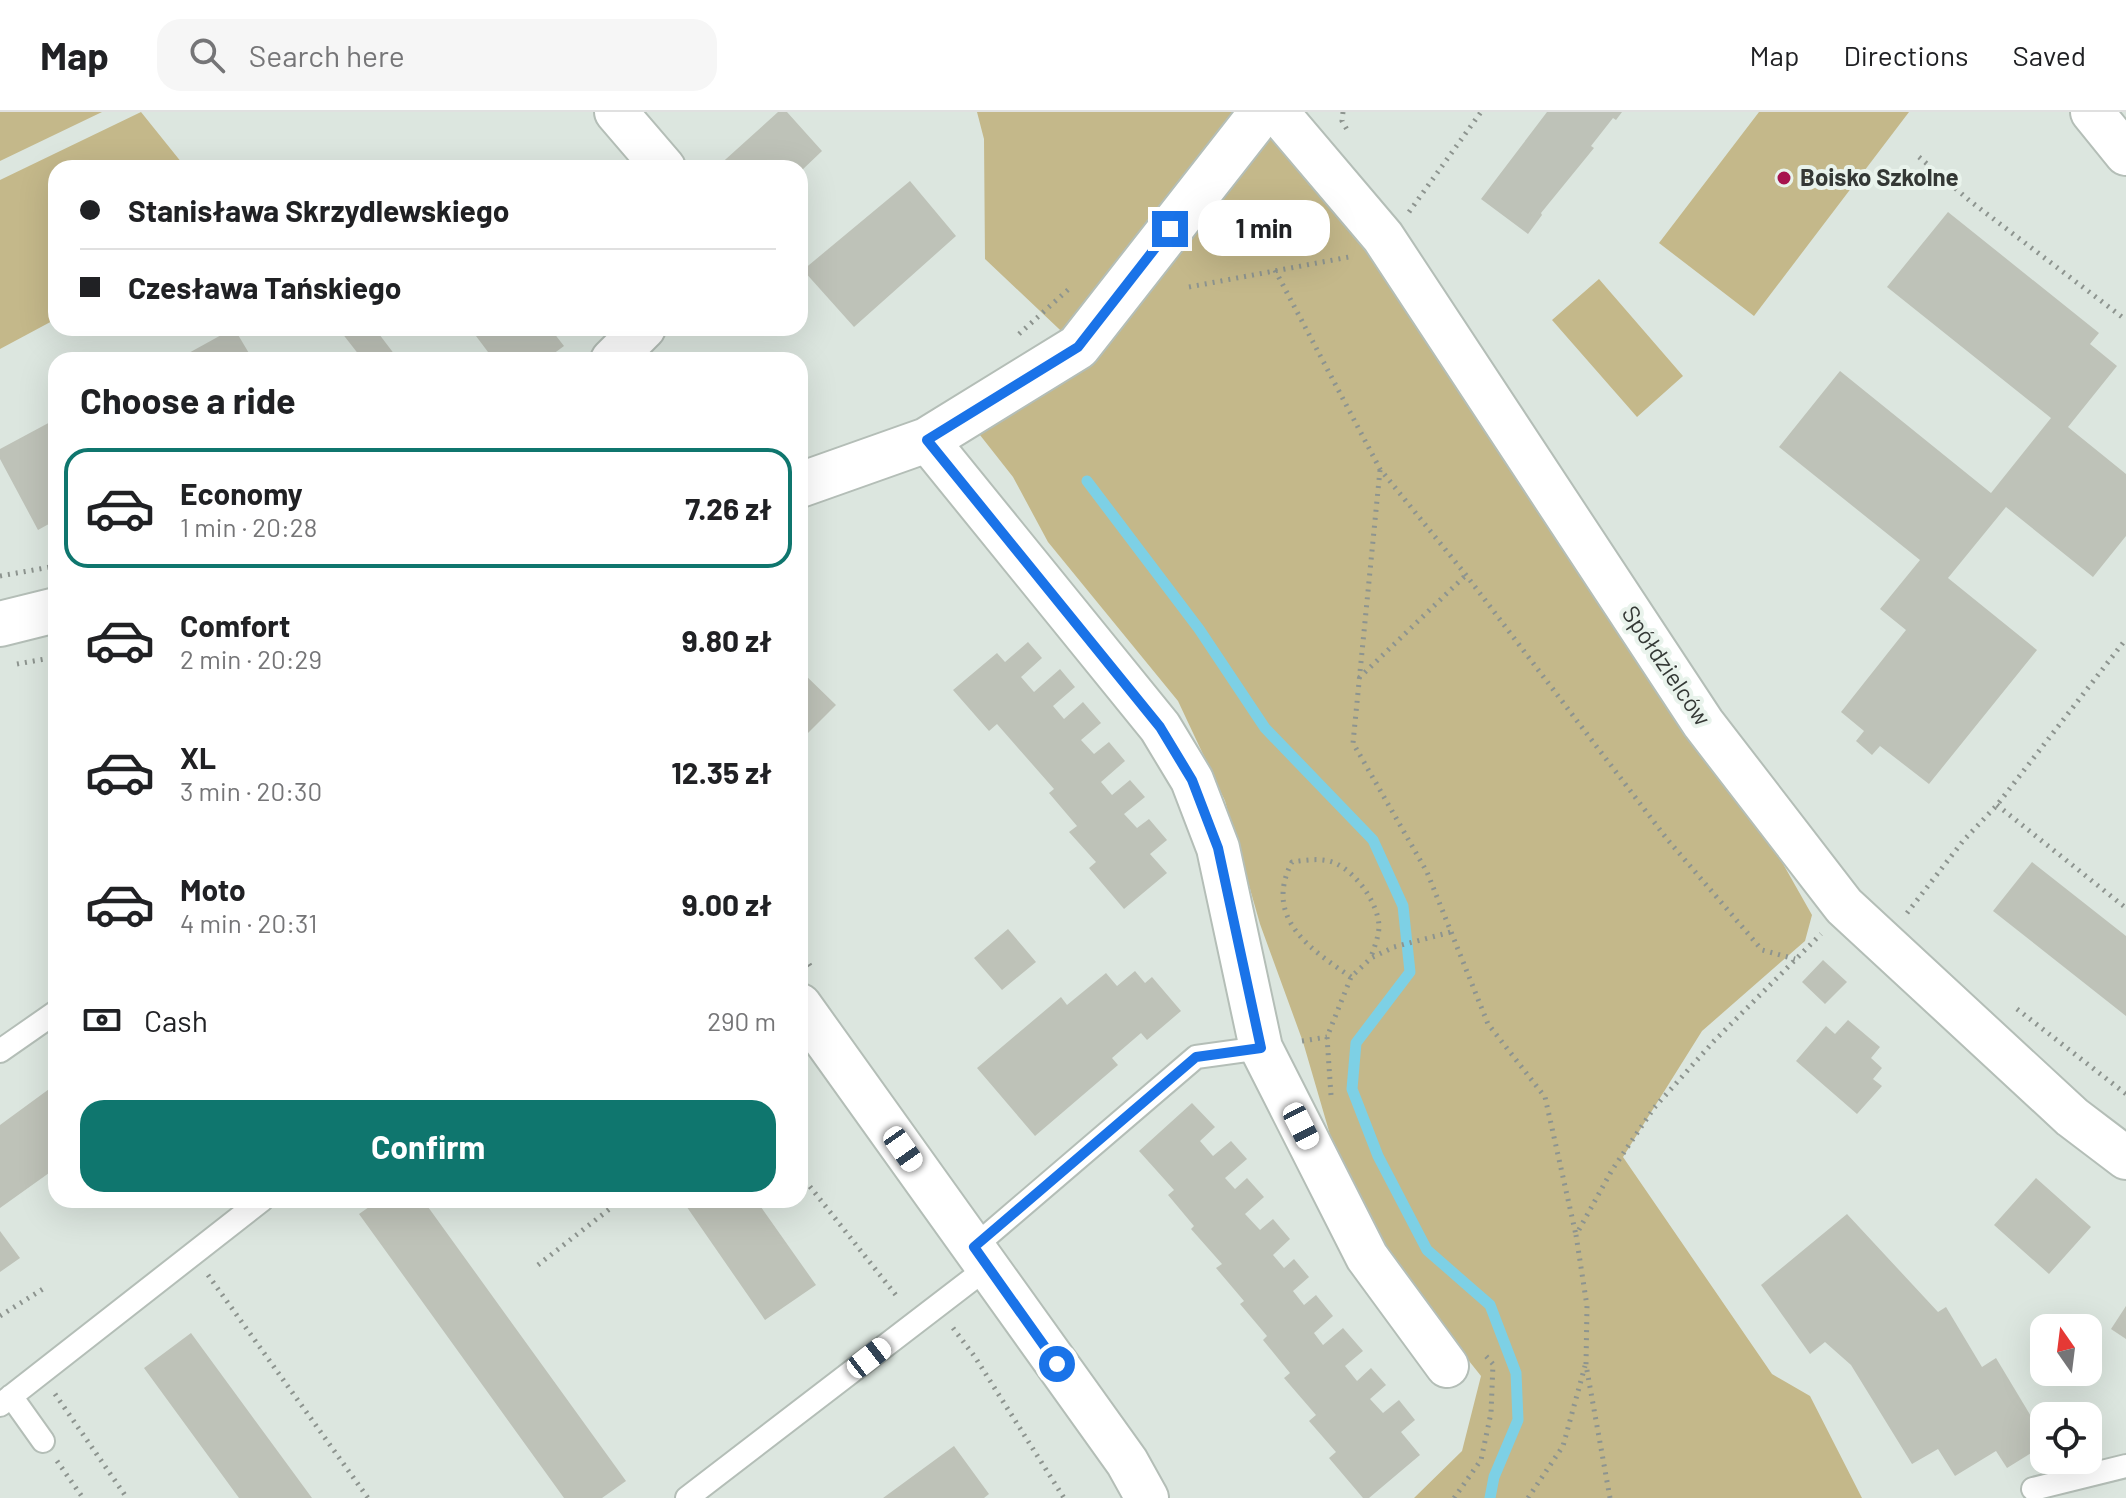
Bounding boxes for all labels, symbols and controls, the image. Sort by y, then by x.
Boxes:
search box [157,19,717,91]
text: Map [40,32,109,78]
icon: search [185,33,229,77]
text: Search here [249,37,405,73]
text: Map [1750,38,1799,72]
text: Directions [1843,38,1969,72]
text: Saved [2013,38,2086,72]
place label: Boisko Szkolne [1800,162,1959,191]
marker: Boisko Szkolne [1775,169,1793,187]
text: Stanisława Skrzydlewskiego [128,192,509,228]
callout: 1 min [1198,201,1330,257]
route end [1152,211,1188,247]
text: 1 min [1236,212,1292,243]
text: Czesława Tańskiego [128,269,401,305]
text: Choose a ride [80,378,296,421]
icon: car [84,472,156,544]
text: Economy [180,475,303,511]
text: 7.26 zł [685,490,772,526]
text: 1 min · 20:28 [180,511,317,542]
street label: Spółdzielców [1617,600,1718,731]
icon: car [84,604,156,676]
text: Comfort [180,607,290,643]
text: 9.80 zł [682,622,772,658]
text: 2 min · 20:29 [180,643,322,674]
icon: car [84,736,156,808]
text: XL [180,739,216,775]
text: 12.35 zł [671,754,772,790]
text: 3 min · 20:30 [180,775,322,806]
icon: car [84,868,156,940]
text: Moto [180,871,246,907]
text: 9.00 zł [682,886,772,922]
text: 4 min · 20:31 [180,907,317,938]
icon: cash [80,998,124,1042]
text: Cash [144,1002,208,1038]
text: 290 m [707,1005,776,1036]
car [1279,1099,1323,1153]
button: Confirm [80,1100,776,1192]
car [879,1122,927,1176]
north arrow [2030,1314,2102,1386]
map controls [2030,1314,2102,1474]
car [843,1334,895,1382]
route start [1039,1346,1075,1382]
button: locate [2030,1402,2102,1474]

